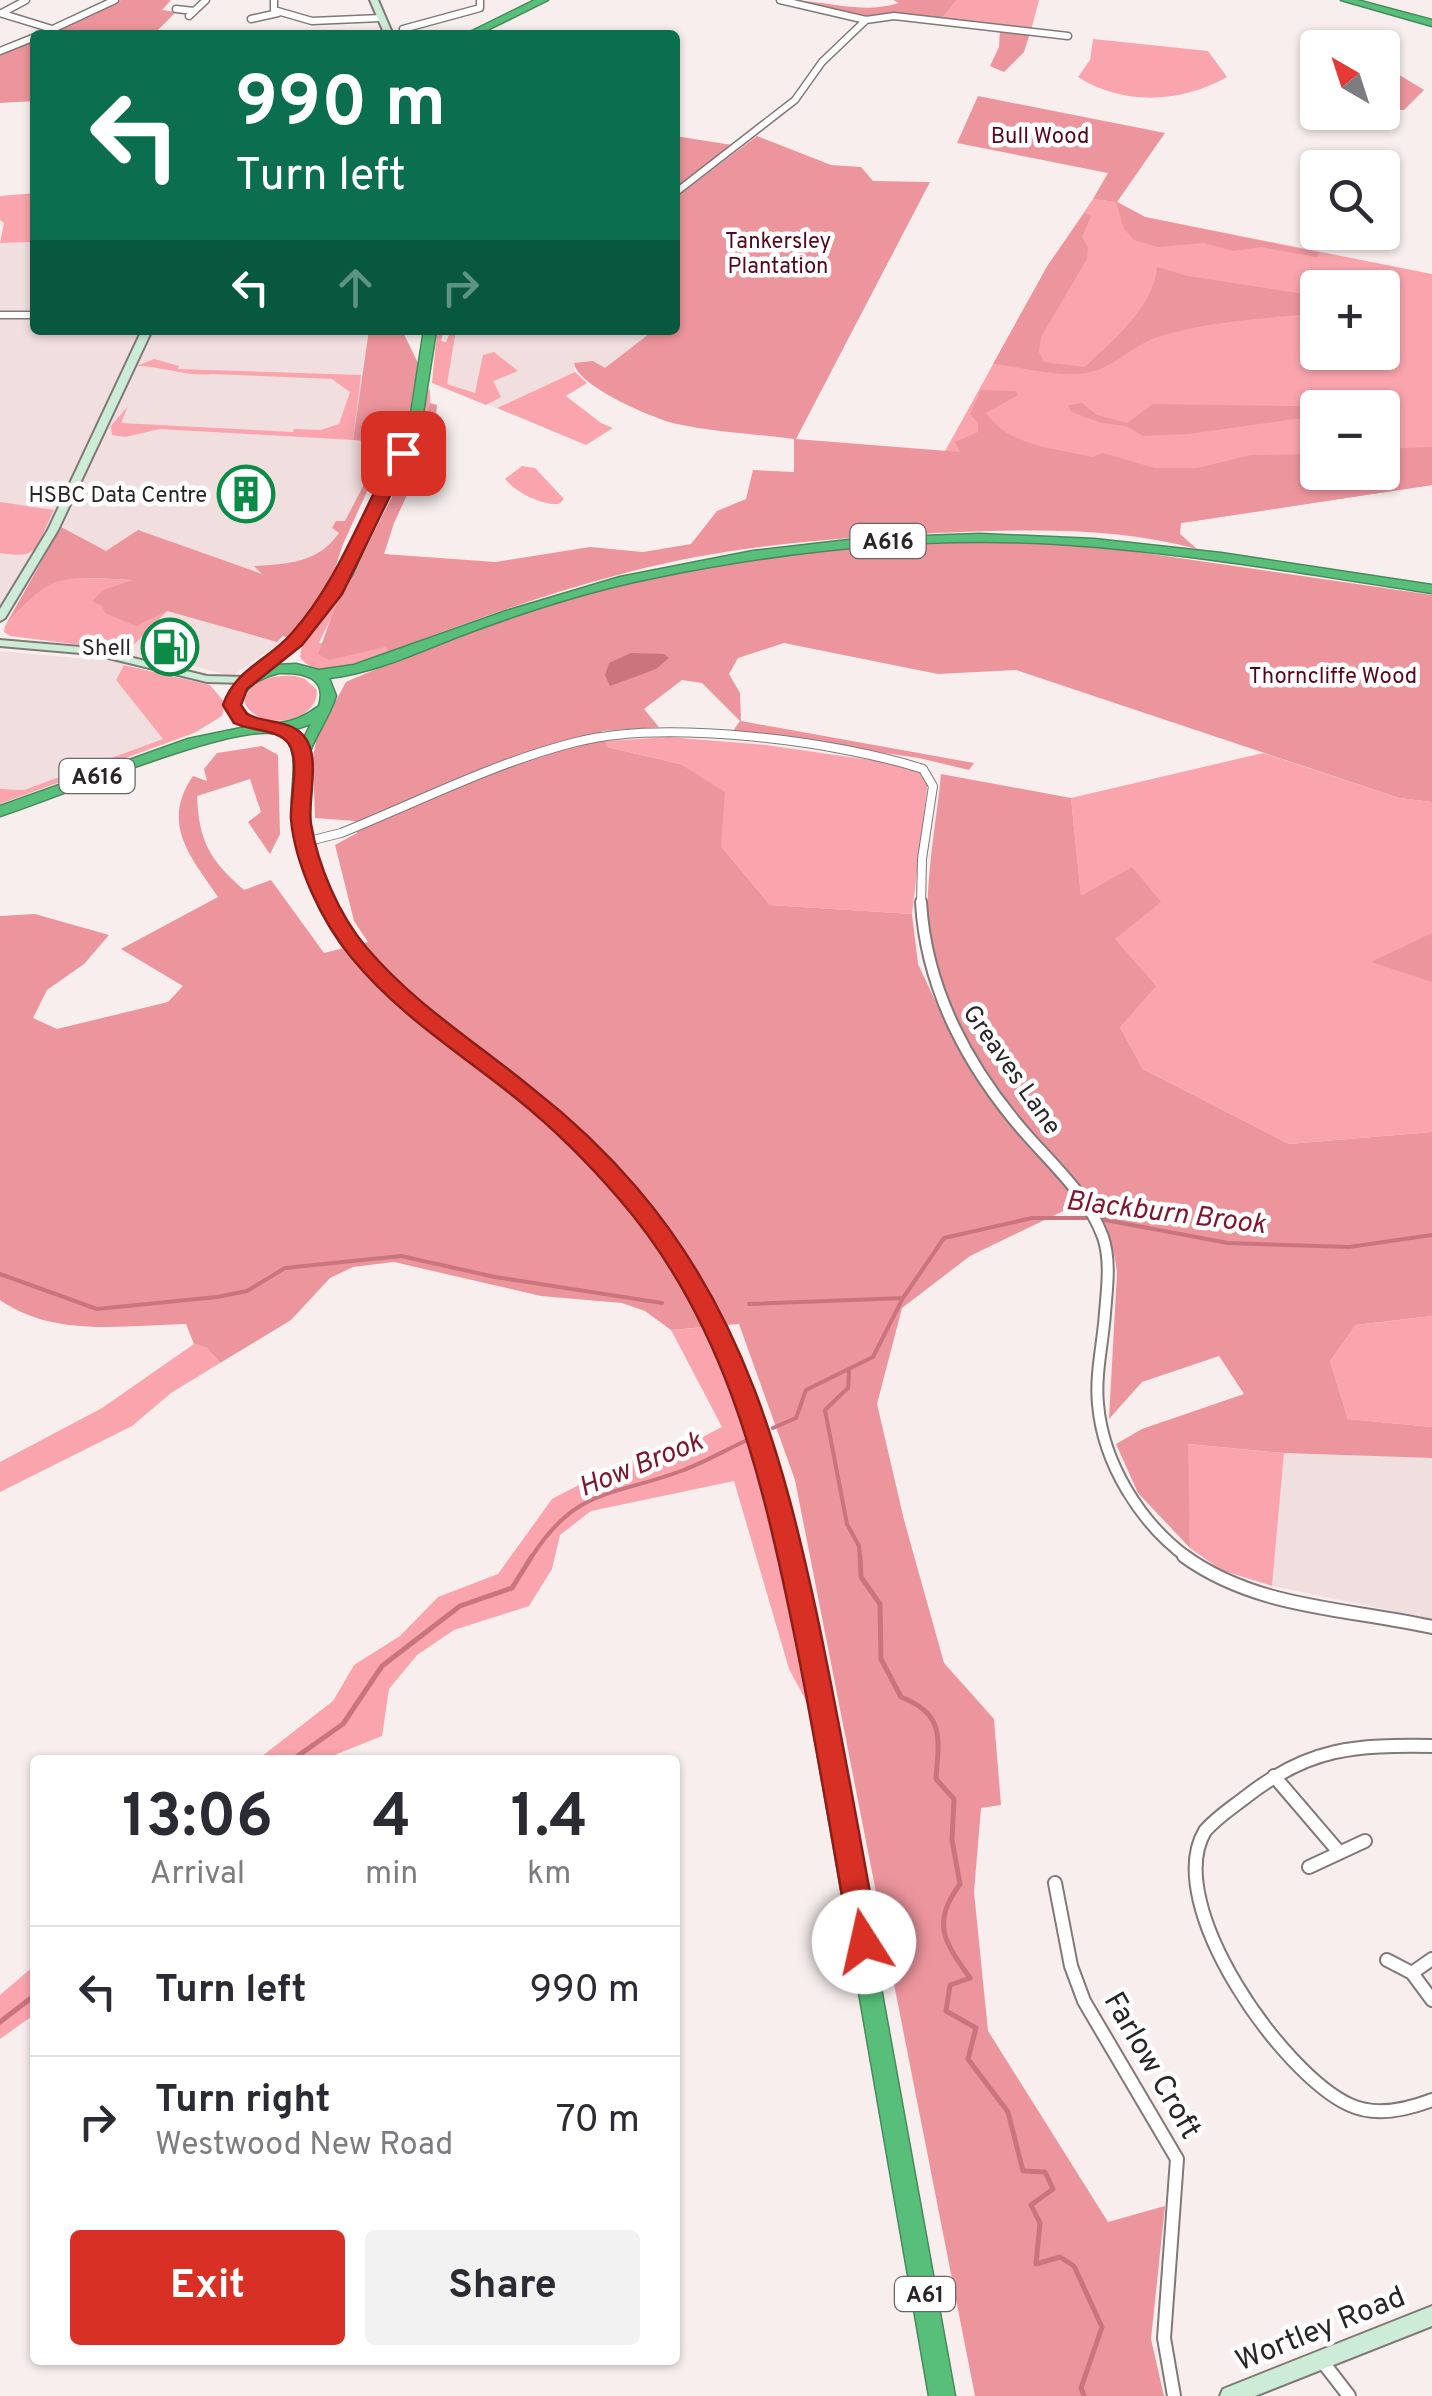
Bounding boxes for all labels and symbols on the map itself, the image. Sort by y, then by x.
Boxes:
north arrow [1300,30,1400,130]
park label: Bull Wood [991,124,1089,151]
park label: Tankersley Plantation [725,229,831,281]
pin [361,411,446,496]
building icon: HSBC Data Centre [216,464,276,524]
place label: HSBC Data Centre [28,483,207,510]
road number: A616 [850,524,926,558]
fuel station icon: Shell [140,617,200,677]
place label: Shell [82,636,131,663]
park label: Thorncliffe Wood [1249,664,1417,691]
road number: A616 [59,759,134,793]
street label: Greaves Lane [954,999,1067,1142]
water label: Blackburn Brook [1064,1184,1268,1244]
water label: How Brook [574,1424,709,1507]
position arrow [812,1890,916,1994]
street label: Farlow Croft [1094,1986,1208,2146]
road number: A61 [895,2277,955,2311]
street label: Wortley Road [1231,2279,1411,2381]

